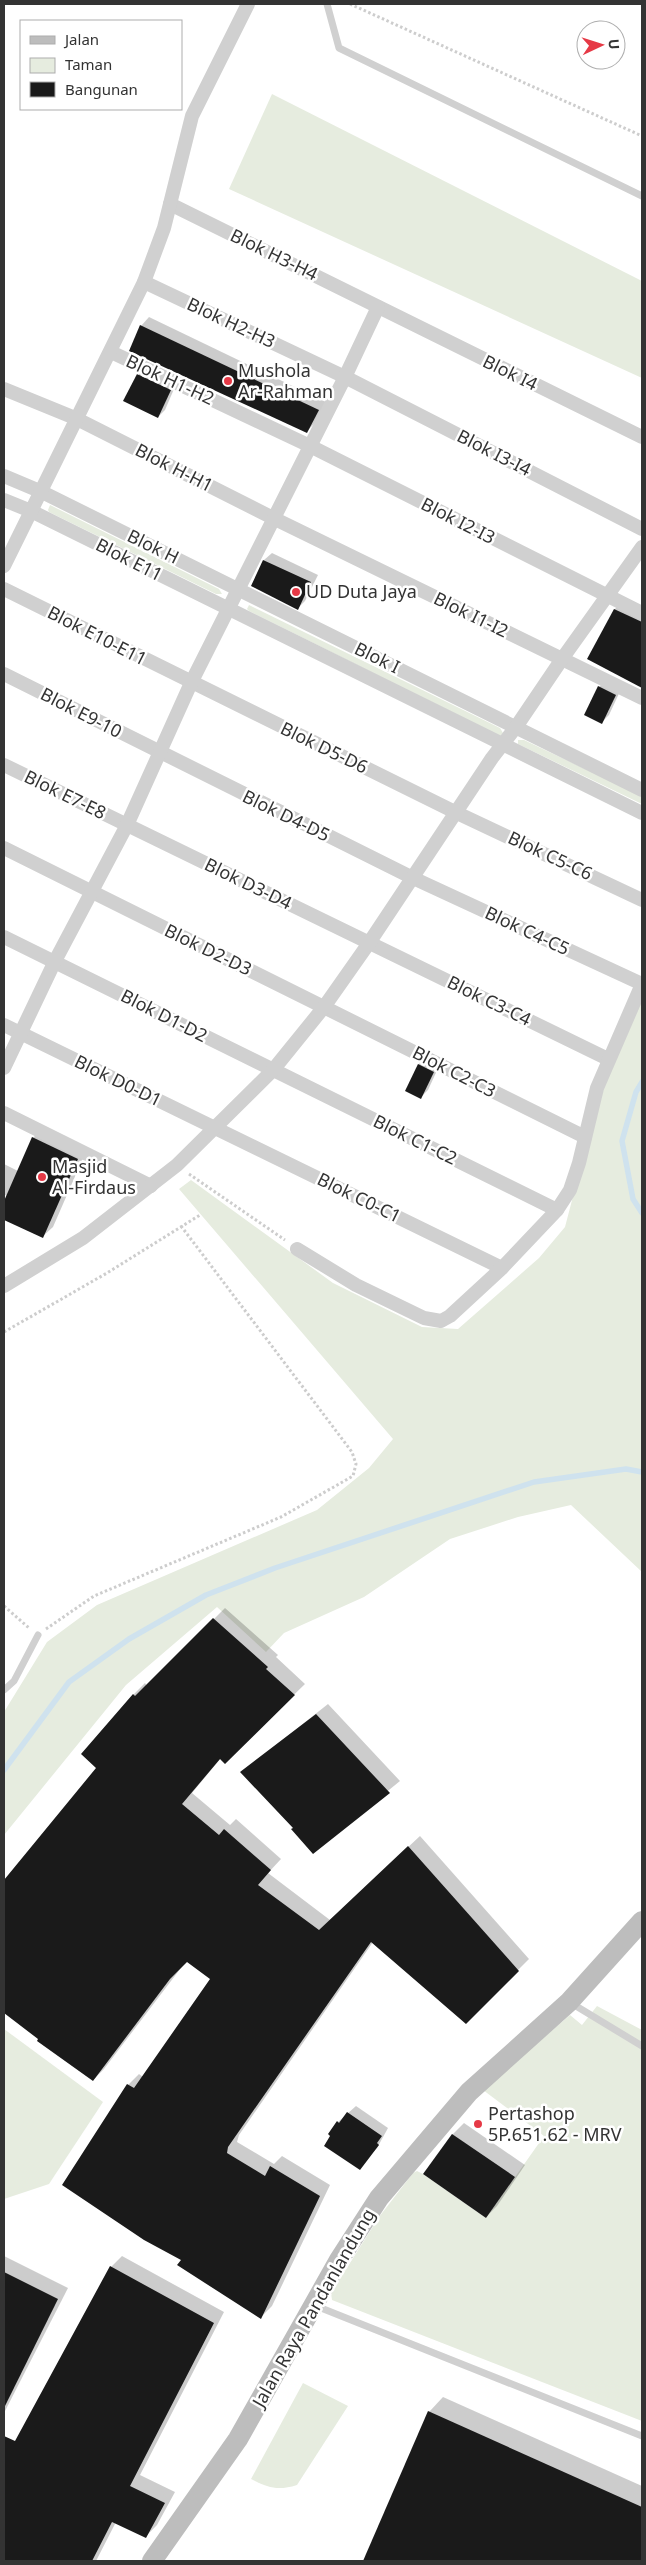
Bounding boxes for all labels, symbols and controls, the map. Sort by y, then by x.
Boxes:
legend [20,20,182,110]
north arrow [576,20,626,70]
text: Jalan [63,29,99,49]
text: U [605,38,624,50]
text: Taman [65,54,112,74]
text: Bangunan [65,79,138,99]
street label: Blok H3-H4 [227,223,322,286]
street label: Blok H2-H3 [183,291,279,353]
street label: Blok H1-H2 [122,348,218,410]
street label: Blok I4 [479,349,542,396]
place label: Mushola Ar-Rahman [238,358,333,403]
marker: Mushola Ar-Rahman [222,375,234,387]
street label: Blok I3-I4 [453,423,536,481]
street label: Blok H-H1 [131,437,217,497]
street label: Blok I2-I3 [417,491,500,549]
street label: Blok H [124,523,183,569]
street label: Blok E11 [92,532,167,586]
place label: UD Duta Jaya [306,579,417,603]
marker: UD Duta Jaya [290,586,302,598]
street label: Blok I1-I2 [430,586,513,642]
street label: Blok E10-E11 [44,600,151,670]
street label: Blok I [351,636,404,678]
street label: Blok E9-10 [37,681,126,743]
street label: Blok D5-D6 [277,716,372,779]
street label: Blok E7-E8 [21,764,110,824]
street label: Blok D4-D5 [239,784,334,847]
street label: Blok C5-C6 [504,825,597,885]
street label: Blok D3-D4 [201,852,296,915]
street label: Blok C4-C5 [481,900,574,960]
street label: Blok D2-D3 [161,918,256,981]
street label: Blok C3-C4 [443,969,535,1031]
street label: Blok D1-D2 [117,983,212,1047]
street label: Blok C2-C3 [409,1040,500,1102]
street label: Blok D0-D1 [71,1049,166,1112]
street label: Blok C1-C2 [369,1108,461,1170]
place label: Masjid Al-Firdaus [52,1154,136,1199]
street label: Blok C0-C1 [313,1166,405,1228]
marker: Masjid Al-Firdaus [36,1171,48,1183]
place label: Pertashop 5P.651.62 - MRV [488,2101,622,2146]
marker: Pertashop 5P.651.62 - MRV [472,2118,484,2130]
street label: Jalan Raya Pandanlandung [245,2204,380,2413]

